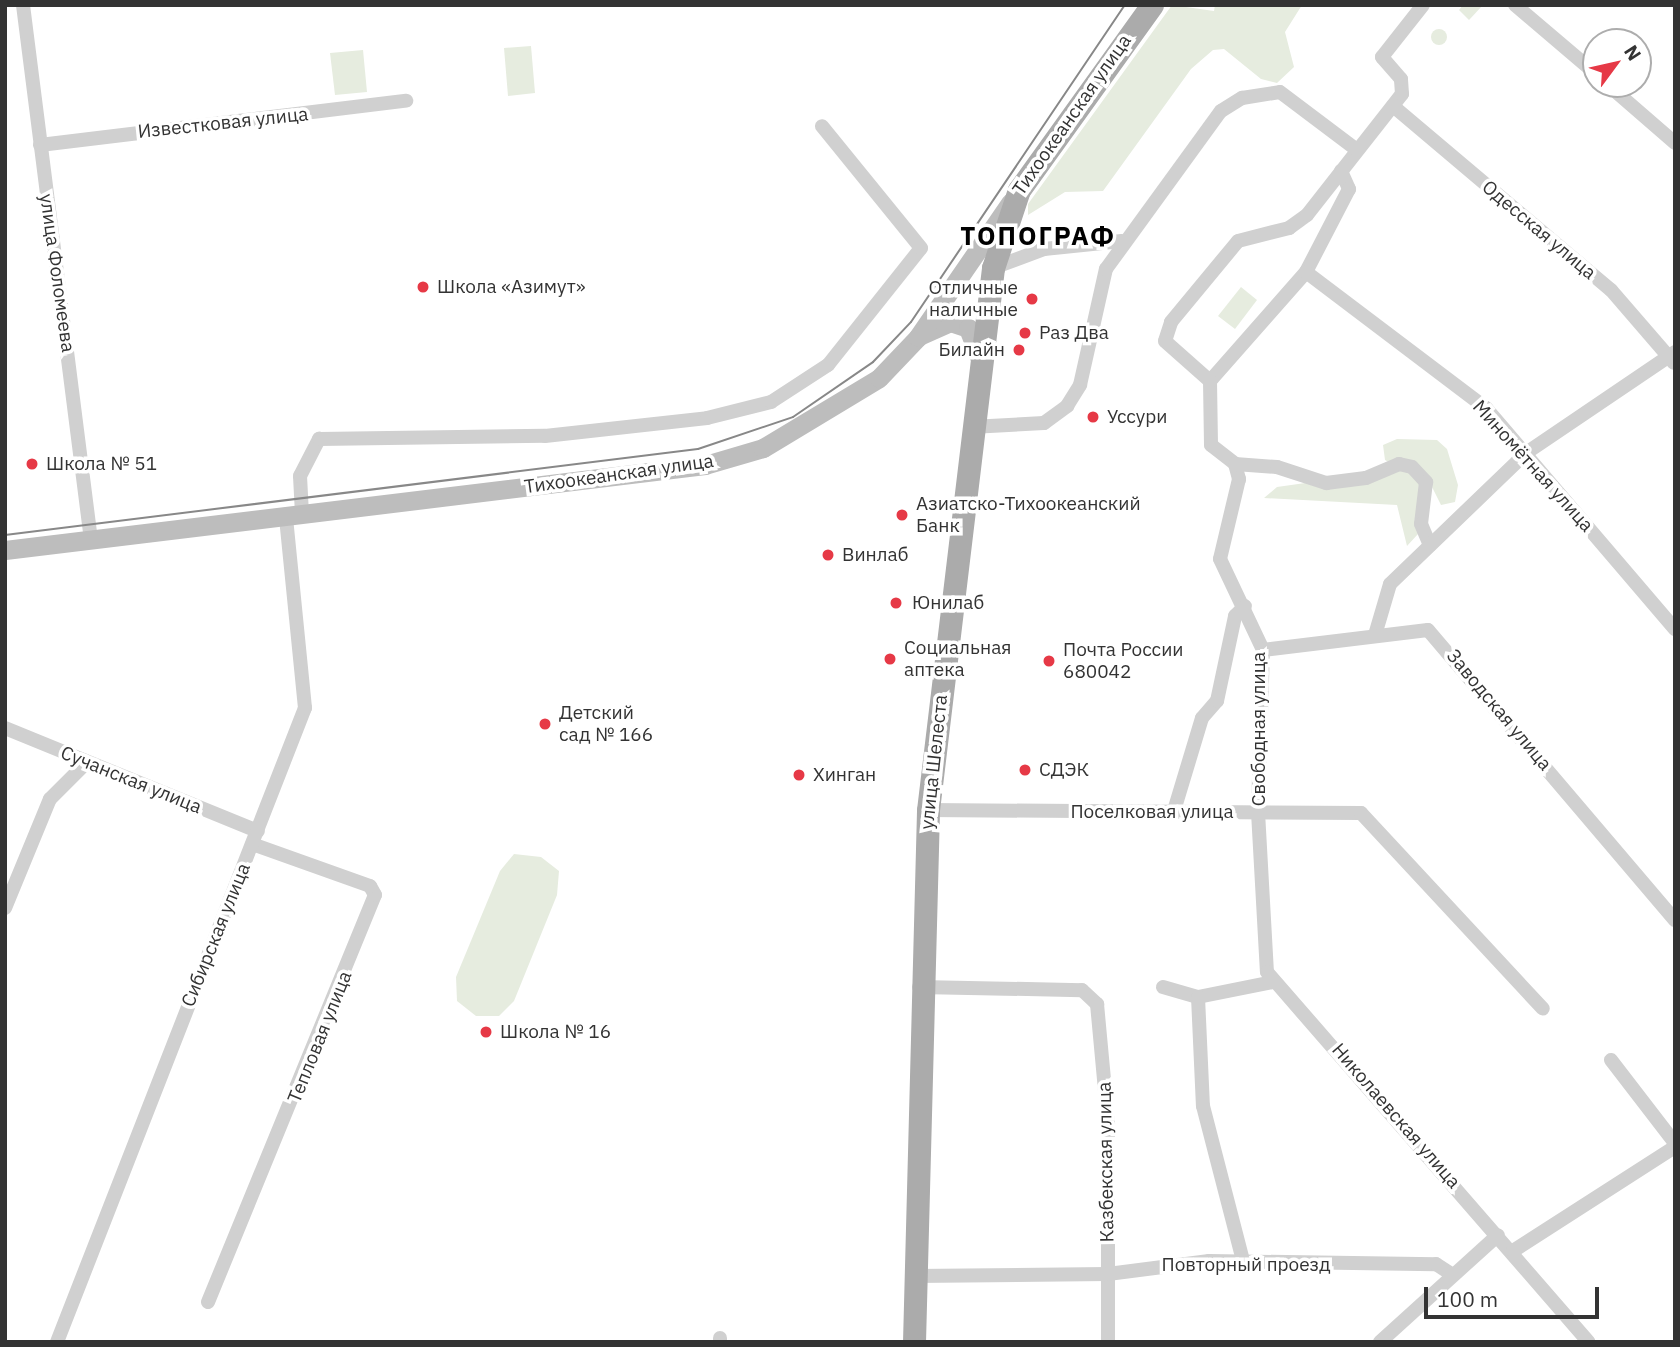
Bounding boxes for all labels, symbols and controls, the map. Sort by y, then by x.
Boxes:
north arrow [1582,28,1652,98]
street label: Тихоокеанская улица [1008,30,1136,200]
text: N [1619,40,1647,65]
street label: Известковая улица [137,103,309,143]
street label: Одесская улица [1477,176,1601,284]
street label: улица Фоломеева [35,192,79,354]
district label: ТОПОГРАФ [961,220,1115,252]
place label: Школа «Азимут» [437,276,585,298]
place label: Отличные наличные [929,277,1018,321]
marker: Школа «Азимут» [415,279,431,295]
marker: Отличные наличные [1024,291,1040,307]
place label: Раз Два [1039,322,1109,344]
marker: Раз Два [1017,325,1033,341]
place label: Билайн [939,339,1005,361]
marker: Билайн [1011,342,1027,358]
street label: Миномётная улица [1468,395,1598,537]
place label: Уссури [1107,406,1167,428]
marker: Уссури [1085,409,1101,425]
street label: Тихоокеанская улица [523,449,715,499]
place label: Школа № 51 [46,453,157,475]
marker: Школа № 51 [24,456,40,472]
place label: Азиатско-Тихоокеанский Банк [916,493,1141,537]
marker: Азиатско-Тихоокеанский Банк [894,507,910,523]
place label: Винлаб [842,544,908,566]
marker: Винлаб [820,547,836,563]
place label: Юнилаб [912,592,984,614]
marker: Юнилаб [886,593,906,613]
place label: Социальная аптека [904,637,1011,681]
place label: Почта России 680042 [1063,639,1183,683]
street label: Заводская улица [1442,645,1556,775]
marker: Социальная аптека [882,651,898,667]
street label: Свободная улица [1248,652,1270,806]
marker: Почта России 680042 [1041,653,1057,669]
street label: улица Шелеста [916,693,952,831]
place label: Детский сад № 166 [559,702,653,746]
marker: Детский сад № 166 [537,716,553,732]
street label: Сучанская улица [57,741,205,819]
place label: СДЭК [1039,759,1089,781]
marker: СДЭК [1017,762,1033,778]
place label: Хинган [813,764,876,786]
marker: Хинган [791,767,807,783]
street label: Поселковая улица [1070,801,1234,823]
street label: Сибирская улица [177,860,255,1010]
street label: Тепловая улица [283,968,357,1106]
place label: Школа № 16 [500,1021,611,1043]
marker: Школа № 16 [478,1024,494,1040]
street label: Николаевская улица [1327,1039,1465,1193]
street label: Казбекская улица [1093,1081,1119,1243]
street label: Повторный проезд [1162,1254,1330,1276]
scale bar [1428,1274,1603,1318]
text: 100 m [1437,1285,1498,1313]

